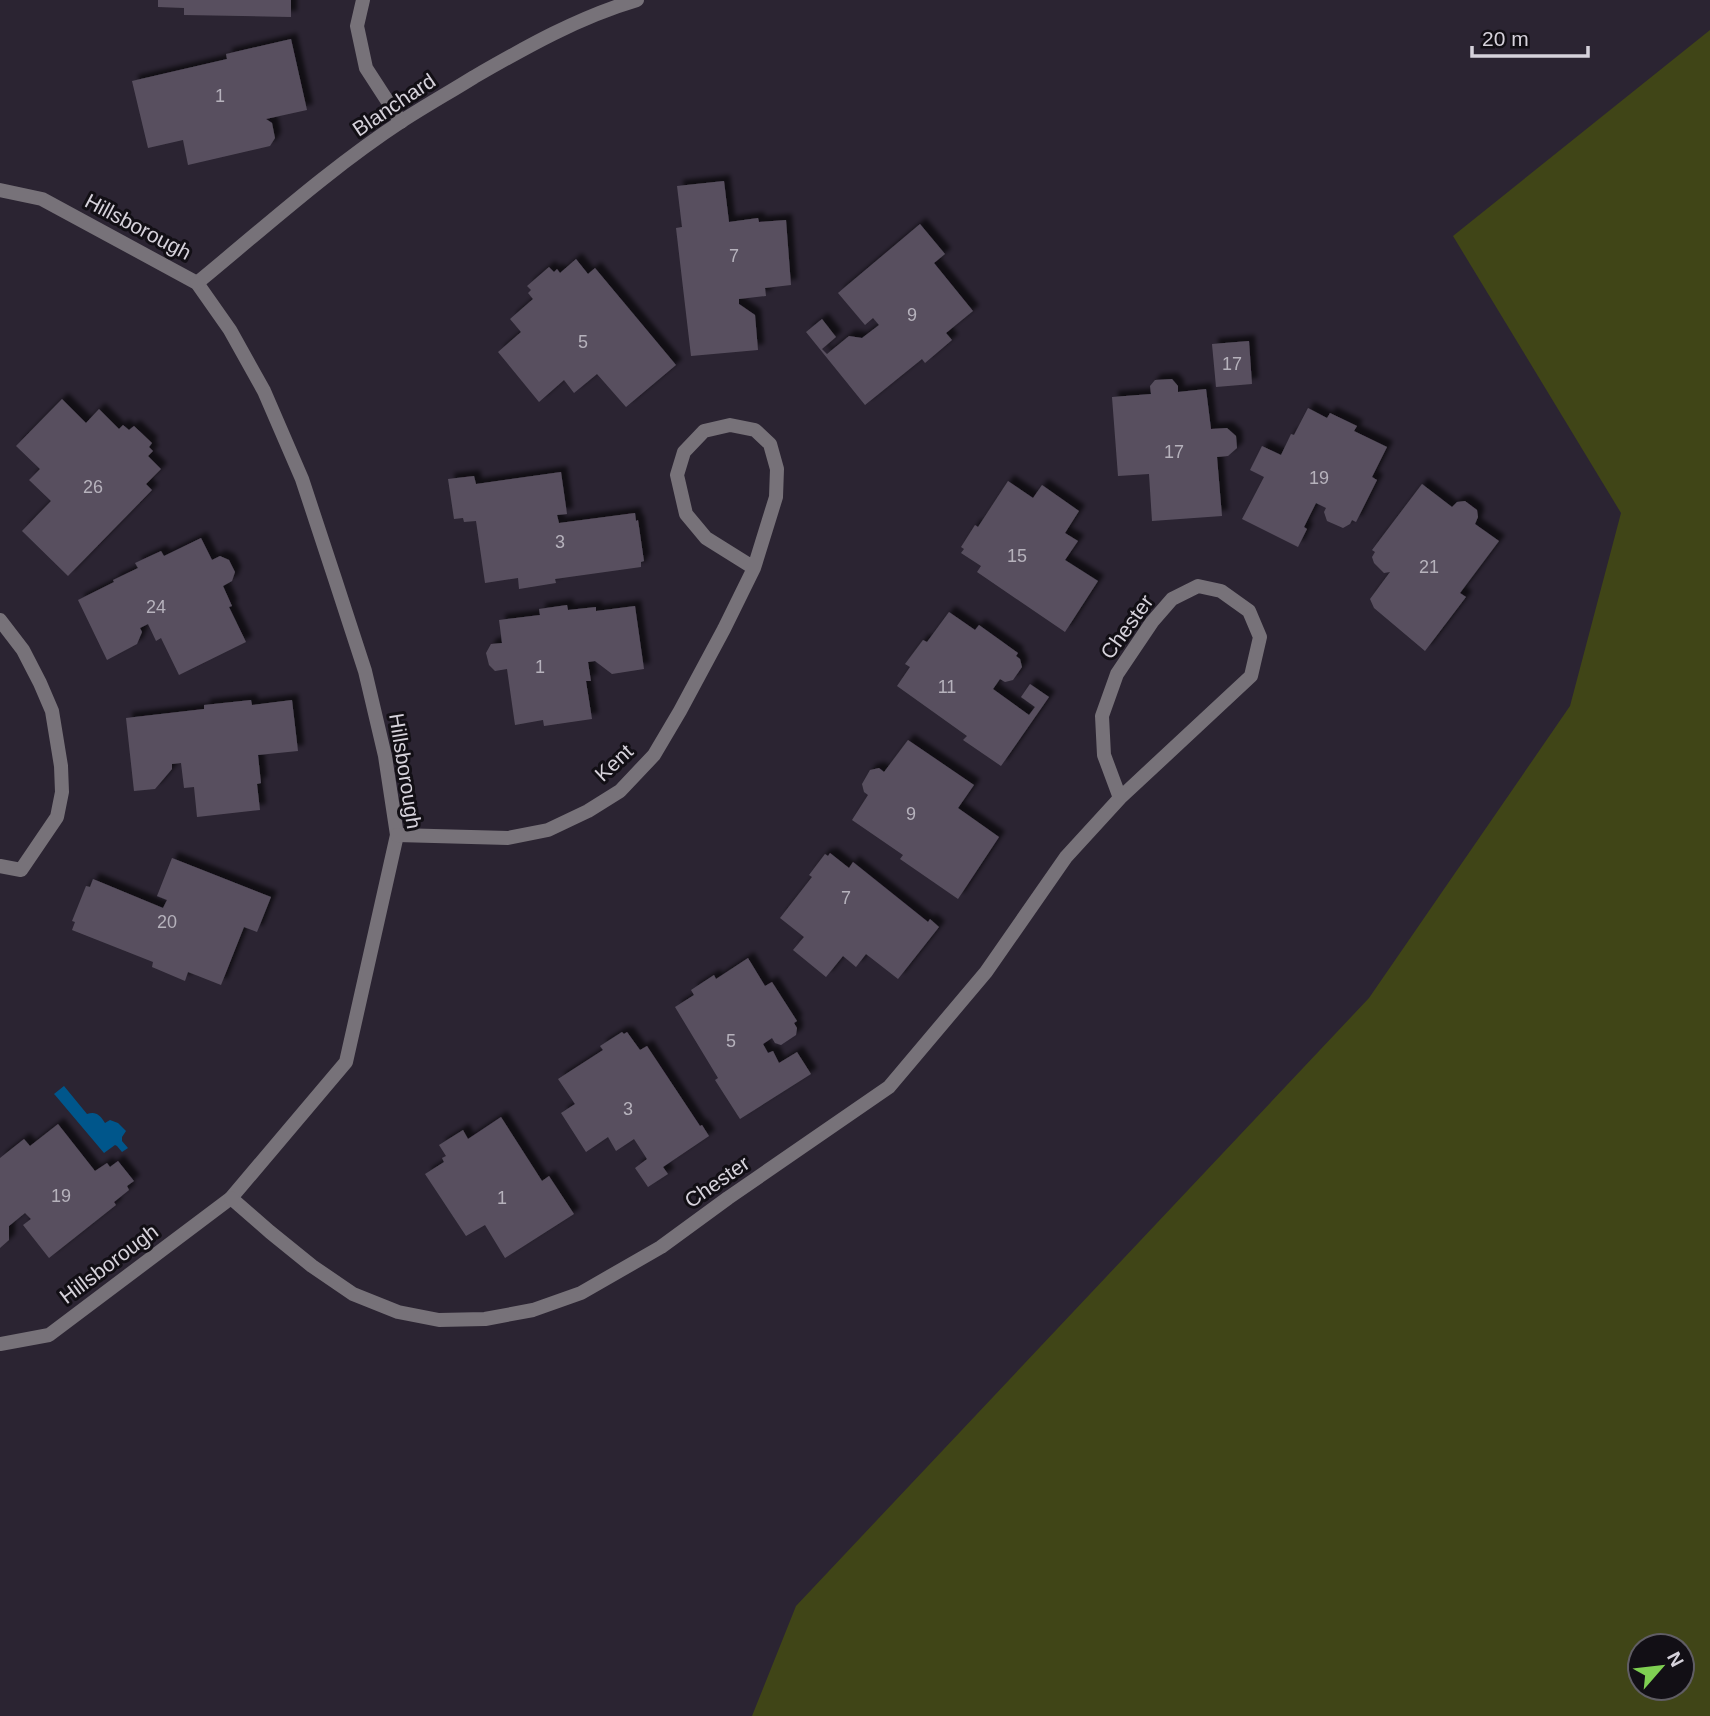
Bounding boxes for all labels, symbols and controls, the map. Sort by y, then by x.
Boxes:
scale bar [1472,14,1588,58]
text: 20 m [1482,27,1529,50]
street label: Blanchard [348,69,439,141]
house number: 1 [215,86,225,106]
street label: Hillsborough [81,189,195,264]
house number: 7 [729,246,739,266]
house number: 9 [907,305,917,325]
house number: 5 [578,332,588,352]
house number: 17 [1222,354,1242,374]
house number: 17 [1164,442,1184,462]
house number: 19 [1309,468,1329,488]
house number: 26 [83,477,103,497]
house number: 3 [555,532,565,552]
house number: 15 [1007,546,1027,566]
house number: 21 [1419,557,1439,577]
street label: Chester [1096,590,1158,663]
house number: 24 [146,597,166,617]
house number: 1 [535,657,545,677]
house number: 11 [938,677,956,697]
street label: Hillsborough [385,711,426,830]
street label: Kent [590,739,637,786]
house number: 9 [906,804,916,824]
house number: 7 [841,888,851,908]
house number: 20 [157,912,177,932]
house number: 5 [726,1031,736,1051]
house number: 3 [623,1099,633,1119]
street label: Chester [680,1151,753,1212]
house number: 19 [51,1186,71,1206]
house number: 1 [497,1188,507,1208]
street label: Hillsborough [55,1219,162,1308]
north arrow [1626,1632,1696,1702]
text: N [1663,1648,1688,1670]

